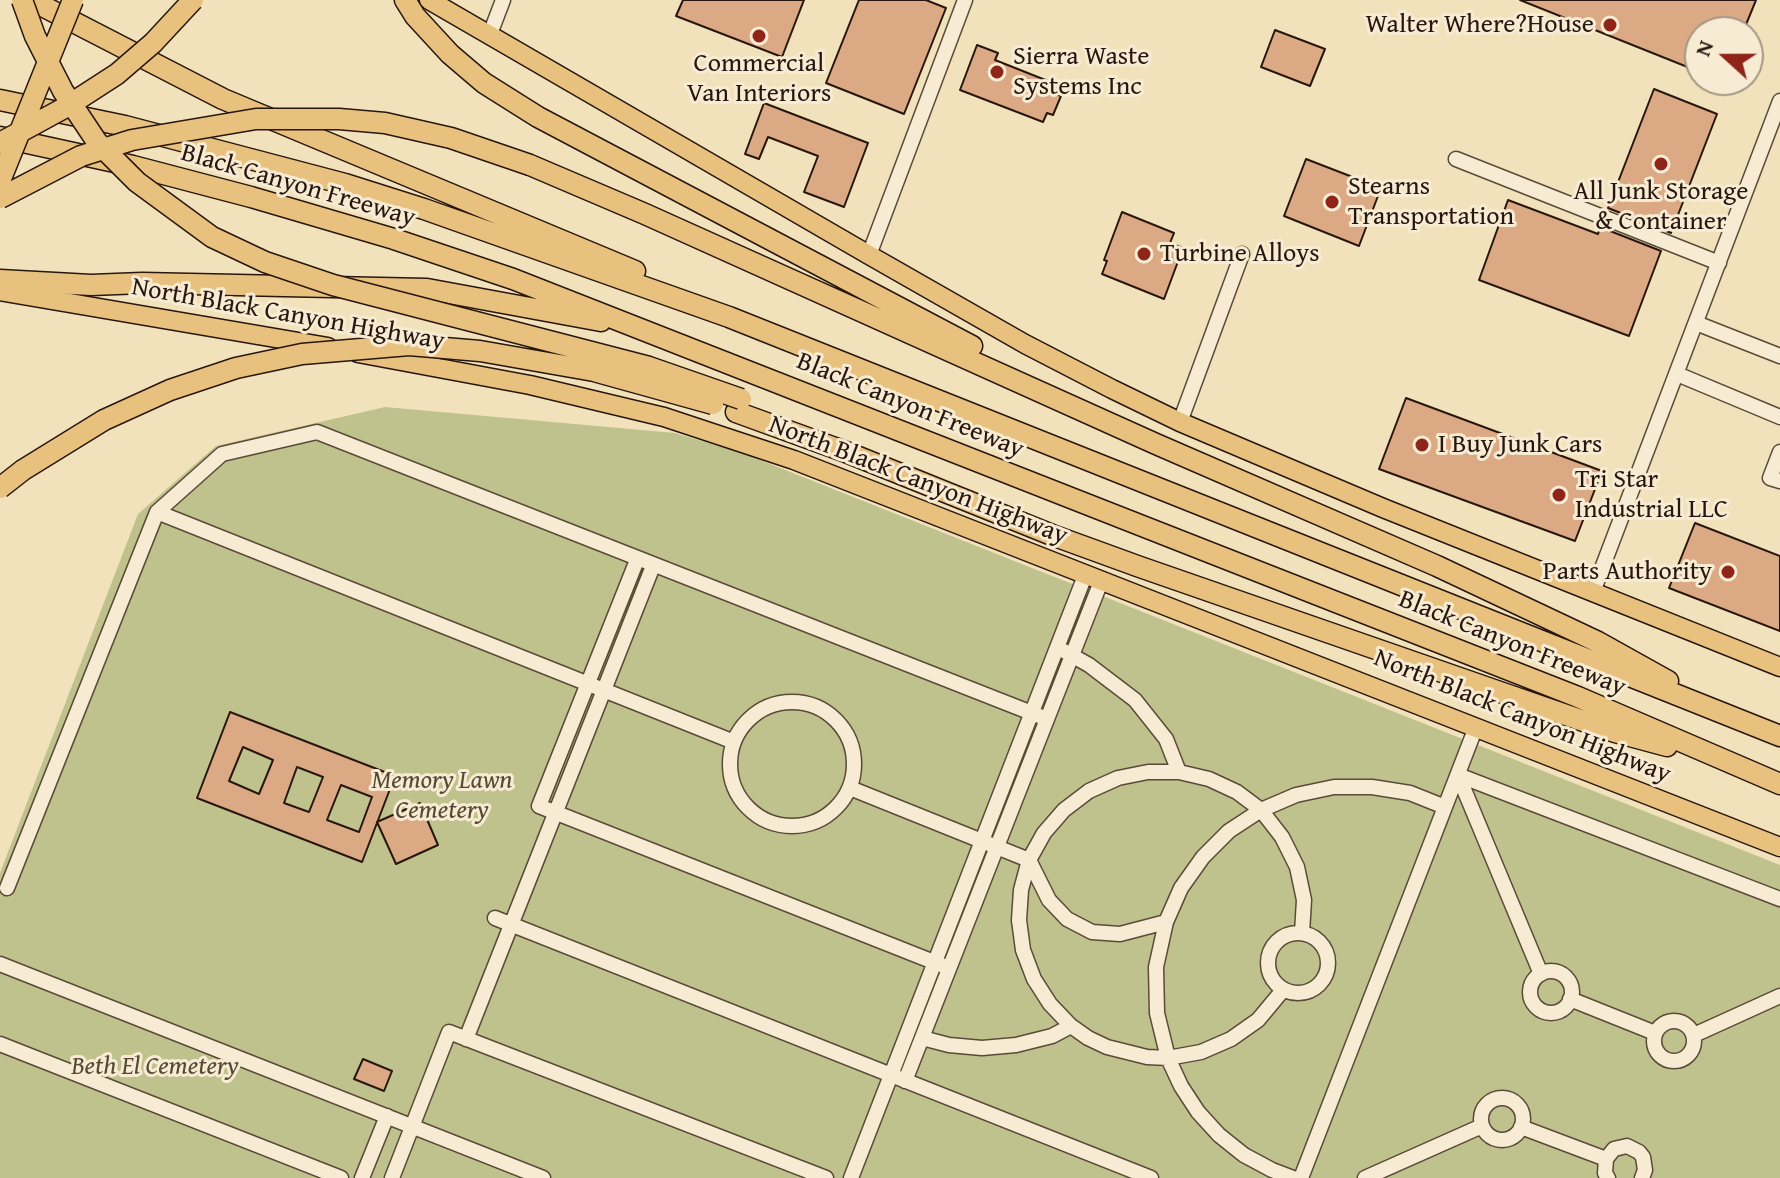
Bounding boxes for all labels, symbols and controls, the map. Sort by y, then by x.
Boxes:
place label: Walter Where?House [1366,9,1594,41]
marker: Walter Where?House [1601,16,1619,34]
north arrow [1684,16,1764,96]
marker: Commercial Van Interiors [750,27,768,45]
text: N [1686,36,1721,61]
place label: Sierra Waste Systems Inc [1013,41,1149,102]
place label: Commercial Van Interiors [687,48,831,110]
marker: Sierra Waste Systems Inc [988,63,1006,81]
street label: Black Canyon Freeway [177,138,419,234]
marker: All Junk Storage & Container [1652,155,1670,173]
place label: Stearns Transportation [1348,171,1514,232]
place label: All Junk Storage & Container [1574,176,1748,238]
marker: Stearns Transportation [1323,193,1341,211]
place label: Turbine Alloys [1160,238,1320,270]
marker: Turbine Alloys [1135,245,1153,263]
street label: North Black Canyon Highway [129,272,447,358]
street label: Black Canyon Freeway [792,346,1028,466]
street label: North Black Canyon Highway [764,410,1072,552]
place label: I Buy Junk Cars [1438,429,1602,461]
marker: I Buy Junk Cars [1413,436,1431,454]
place label: Tri Star Industrial LLC [1575,464,1728,526]
marker: Tri Star Industrial LLC [1550,486,1568,504]
place label: Parts Authority [1543,556,1712,588]
marker: Parts Authority [1719,563,1737,581]
street label: Black Canyon Freeway [1394,584,1630,704]
street label: North Black Canyon Highway [1369,643,1675,791]
park label: Memory Lawn Cemetery [372,765,512,826]
park label: Beth El Cemetery [71,1051,239,1083]

